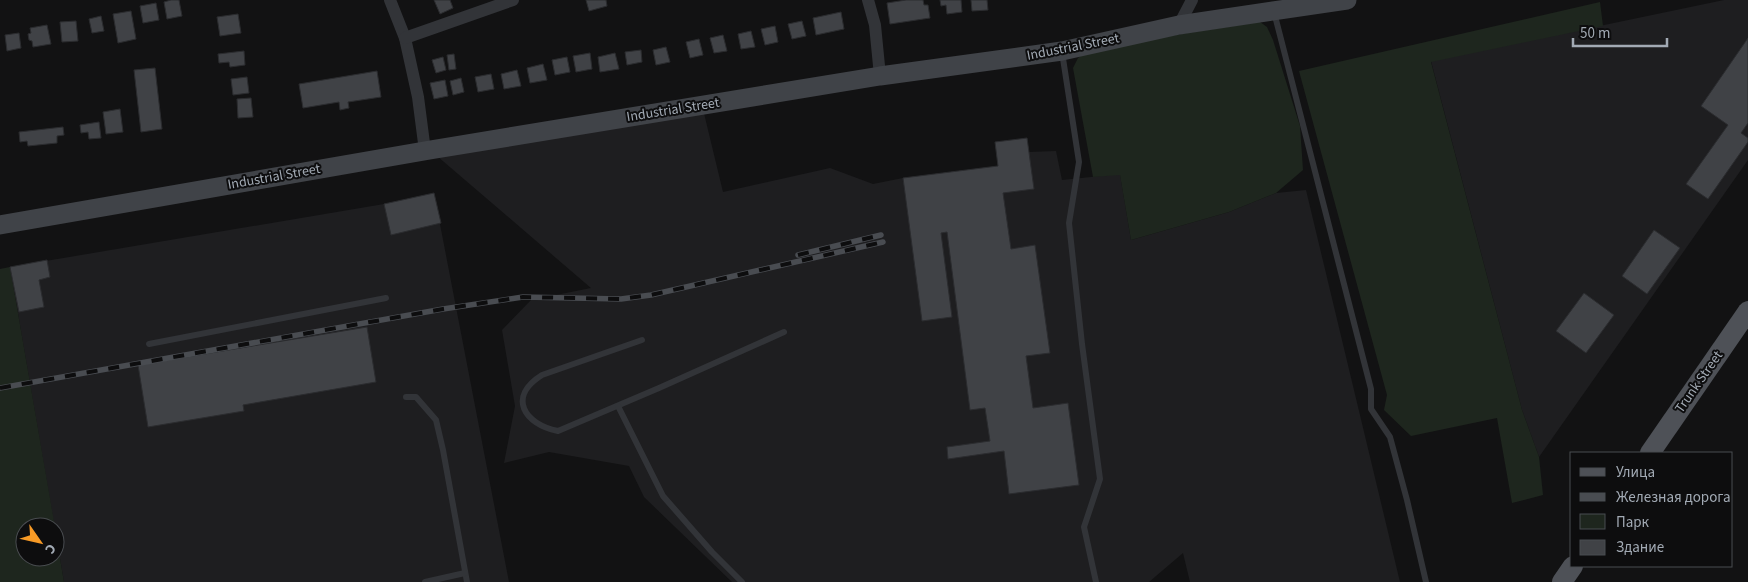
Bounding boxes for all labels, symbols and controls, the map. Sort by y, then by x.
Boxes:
scale bar [1573,15,1667,47]
text: 50 m [1580,23,1610,44]
street label: Industrial Street [1025,28,1121,66]
street label: Industrial Street [625,93,721,127]
street label: Industrial Street [226,159,322,195]
street label: Trunk Street [1670,347,1728,417]
legend [1570,452,1733,567]
text: Улица [1616,462,1655,483]
text: Железная дорога [1616,487,1731,508]
text: Парк [1616,512,1650,533]
north arrow [15,517,65,567]
text: Здание [1616,537,1664,558]
text: С [39,540,61,558]

